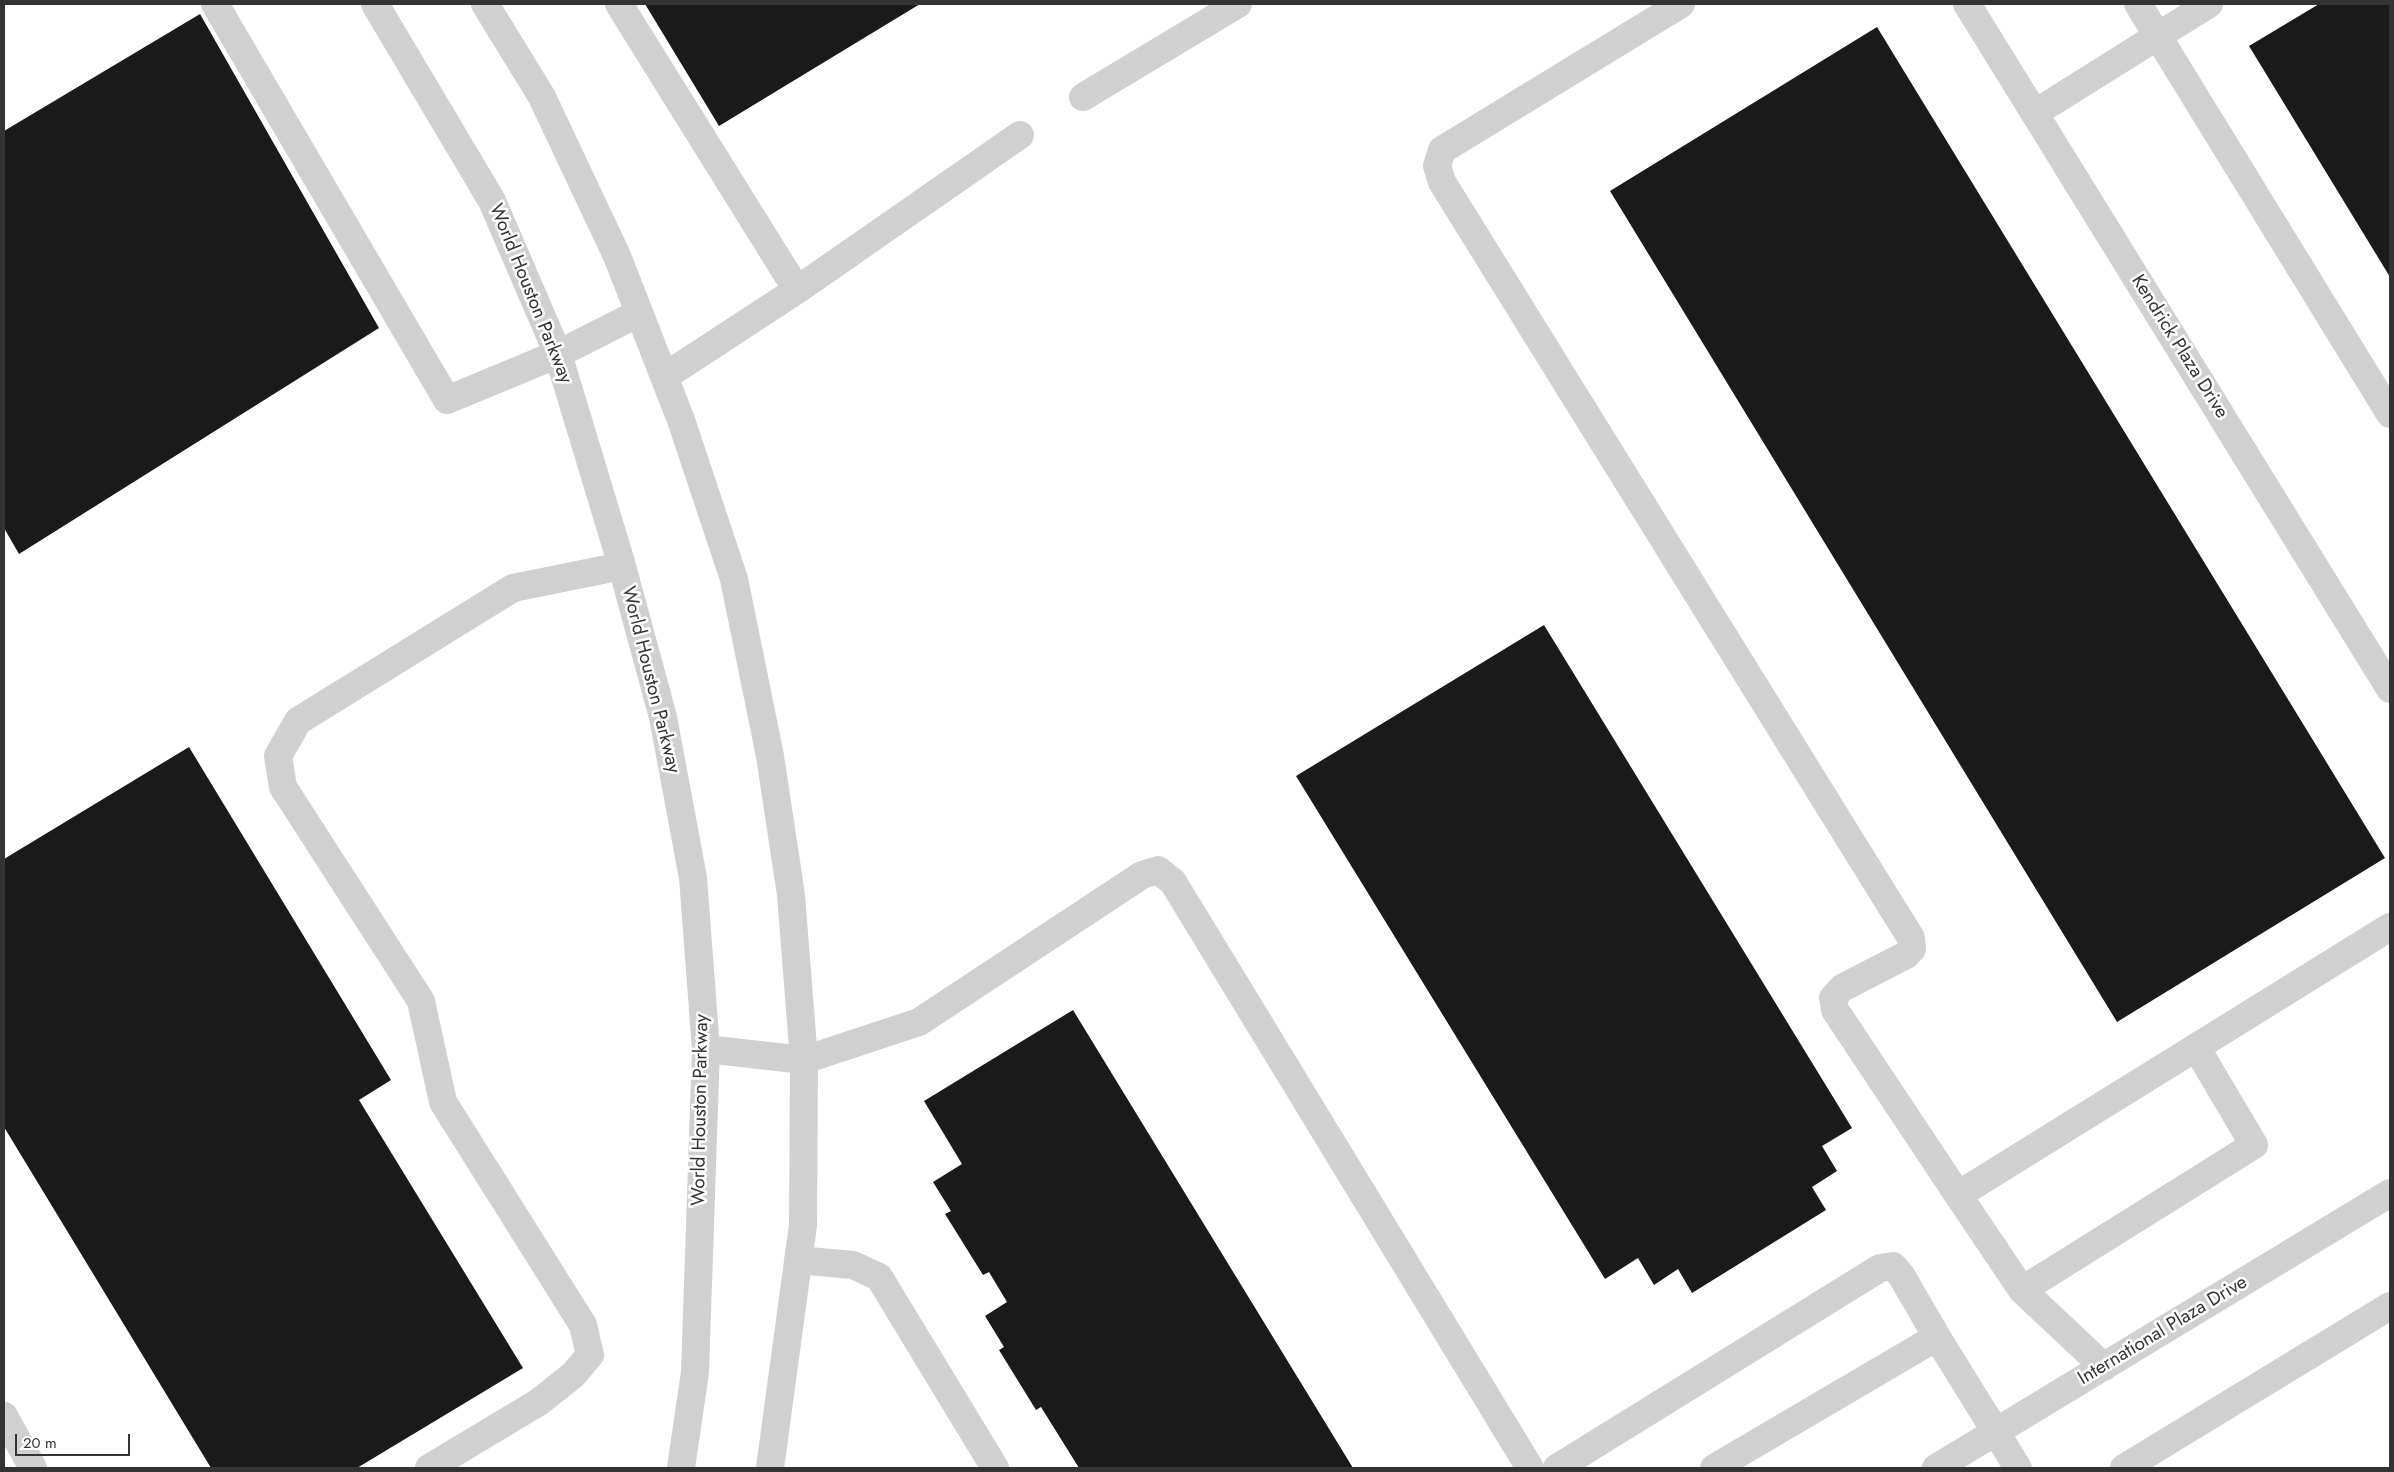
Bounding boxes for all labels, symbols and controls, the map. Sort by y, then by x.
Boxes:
street label: World Houston Parkway [484,201,576,387]
street label: Kendrick Plaza Drive [2126,271,2232,423]
street label: World Houston Parkway [616,584,684,776]
street label: World Houston Parkway [688,1014,714,1206]
street label: International Plaza Drive [2074,1271,2252,1391]
scale bar [18,1424,132,1456]
text: 20 m [23,1432,57,1454]

